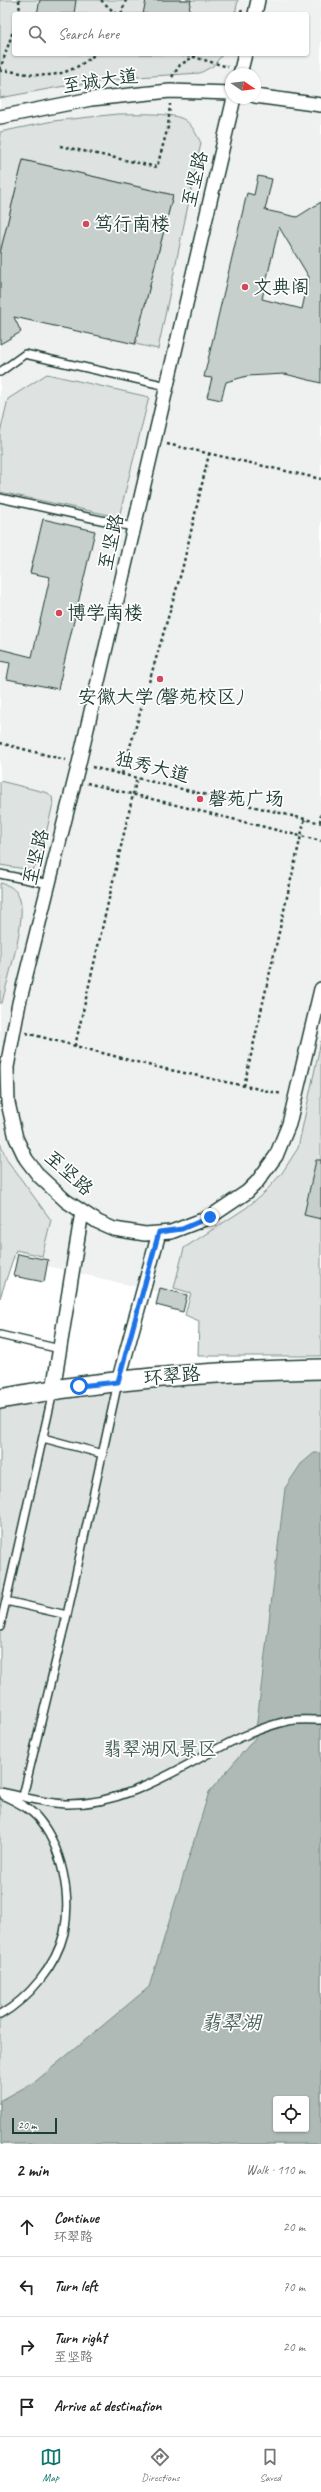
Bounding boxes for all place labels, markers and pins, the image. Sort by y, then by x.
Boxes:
place label: 笃行南楼 [94,212,170,236]
marker: 笃行南楼 [81,219,91,229]
place label: 文典阁 [253,275,310,299]
marker: 文典阁 [240,282,250,292]
place label: 博学南楼 [67,601,143,625]
marker: 博学南楼 [54,608,64,618]
marker: 安徽大学(磬苑校区) [155,674,165,684]
place label: 安徽大学(磬苑校区) [78,685,244,709]
place label: 磬苑广场 [208,787,284,811]
marker: 磬苑广场 [195,794,205,804]

